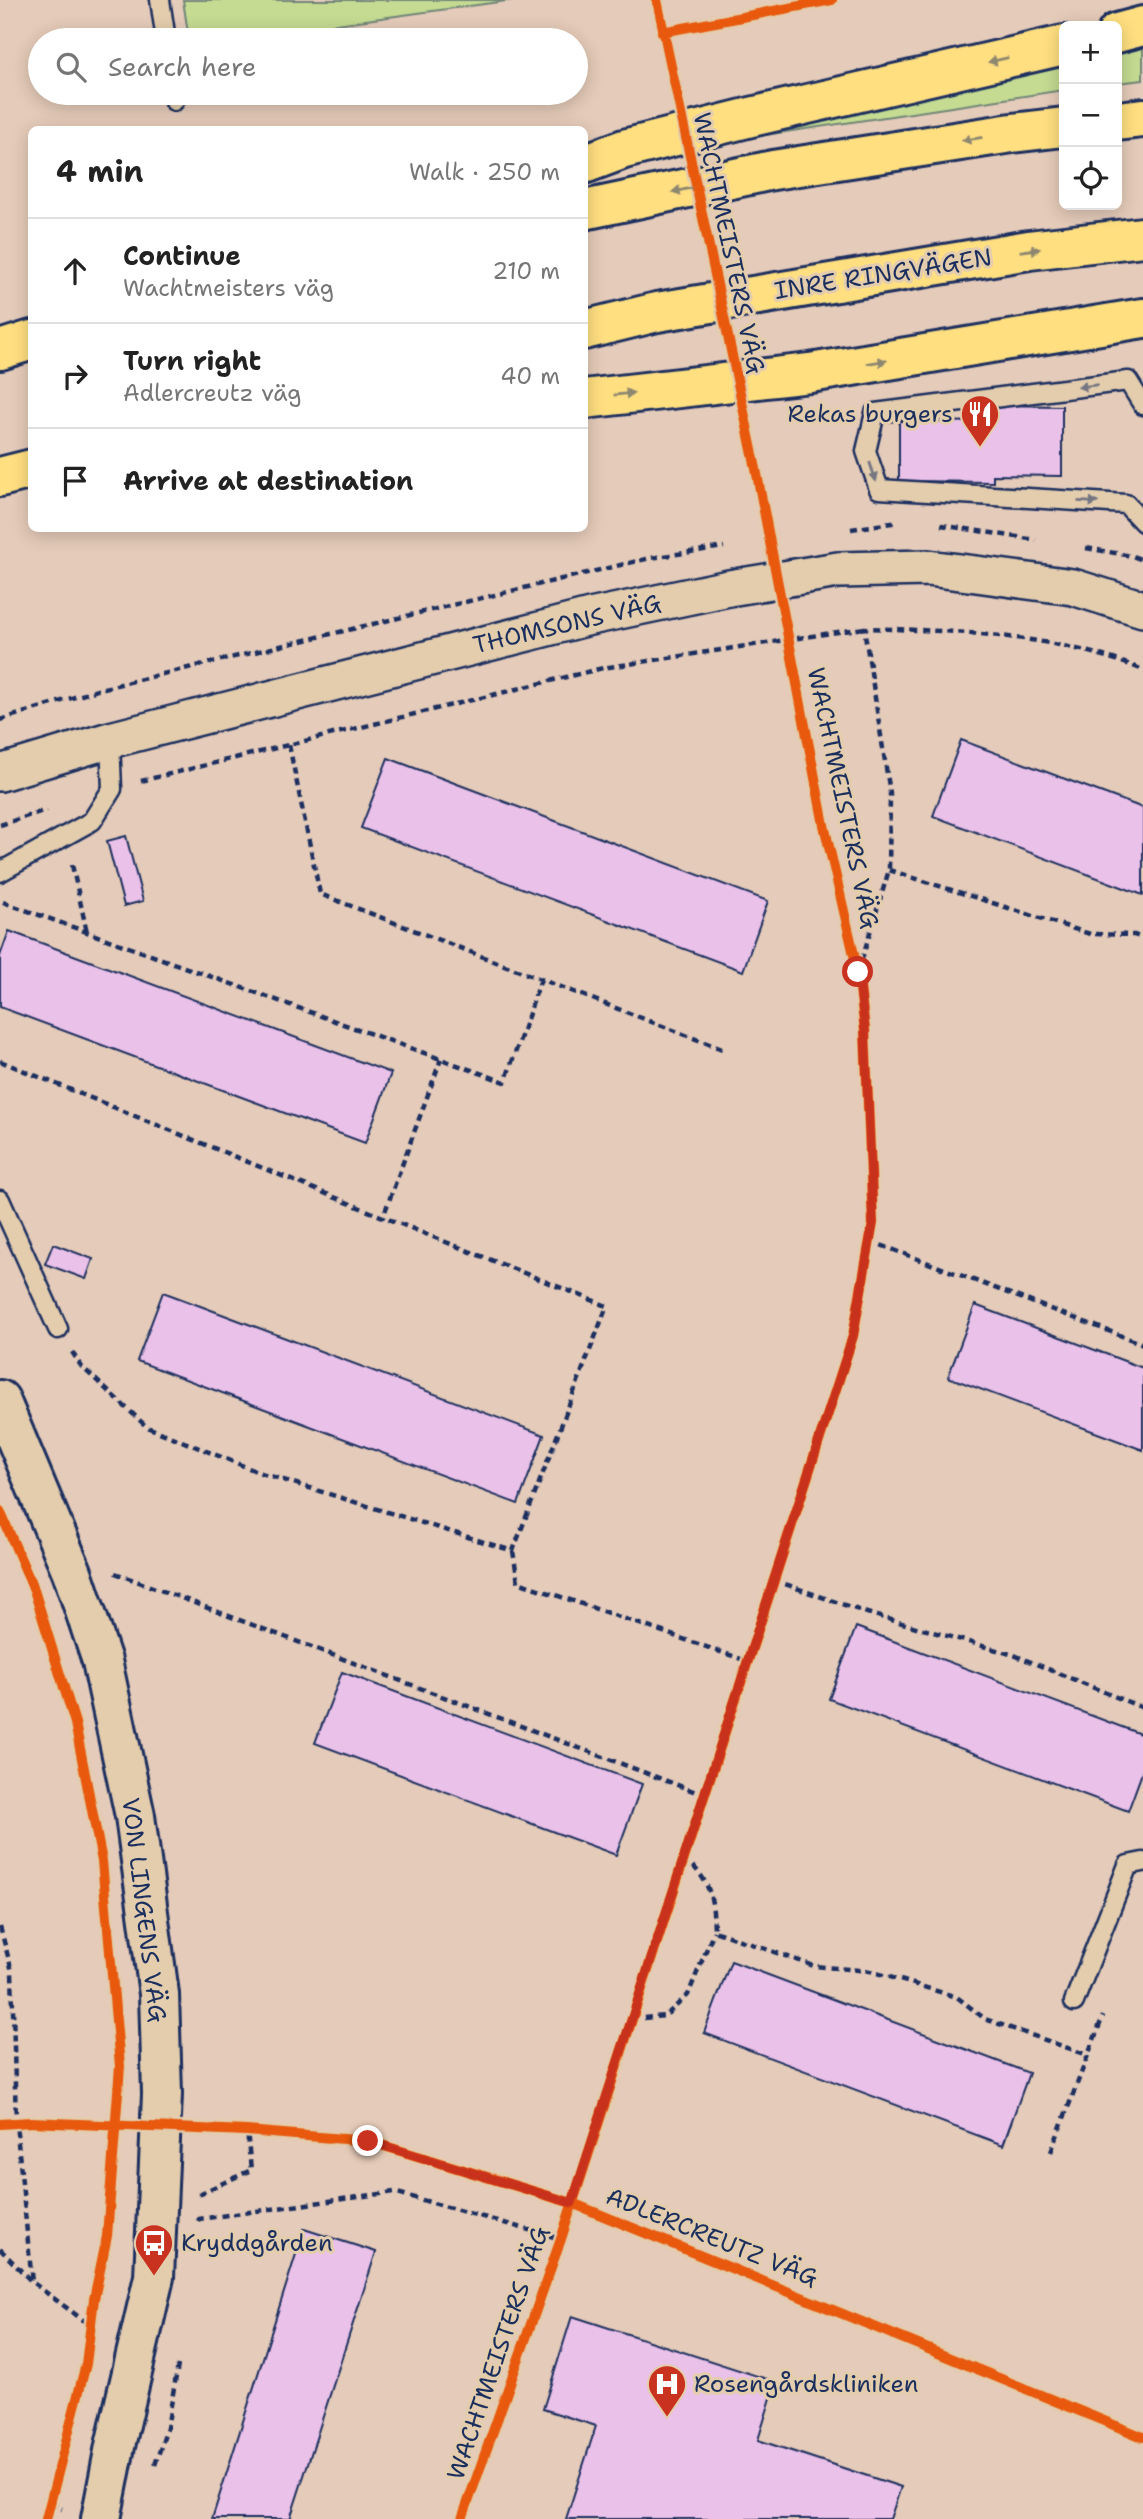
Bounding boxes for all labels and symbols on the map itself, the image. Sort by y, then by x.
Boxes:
one-way arrow [987,55,1009,66]
street label: WACHTMEISTERS VÄG [686,109,772,377]
one-way arrow [961,134,983,145]
one-way arrow [671,185,693,196]
street label: INRE RINGVÄGEN [772,241,994,307]
one-way arrow [1019,244,1041,255]
one-way arrow [866,356,888,367]
one-way arrow [1077,381,1099,392]
one-way arrow [613,389,635,400]
restaurant icon: Rekas burgers [959,393,1001,448]
place label: Rekas burgers [788,398,953,430]
one-way arrow [868,462,879,483]
one-way arrow [1077,496,1099,507]
street label: THOMSONS VÄG [470,587,664,661]
street label: WACHTMEISTERS VÄG [800,664,886,932]
route start [842,956,873,987]
street label: VON LINGENS VÄG [114,1796,174,2024]
route end [352,2125,383,2156]
street label: ADLERCREUTZ VÄG [601,2180,823,2294]
bus stop icon: Kryddgården [133,2222,175,2277]
street label: WACHTMEISTERS VÄG [440,2222,556,2484]
place label: Kryddgården [181,2227,333,2259]
hospital icon: Rosengårdskliniken [646,2363,688,2418]
place label: Rosengårdskliniken [694,2368,919,2400]

